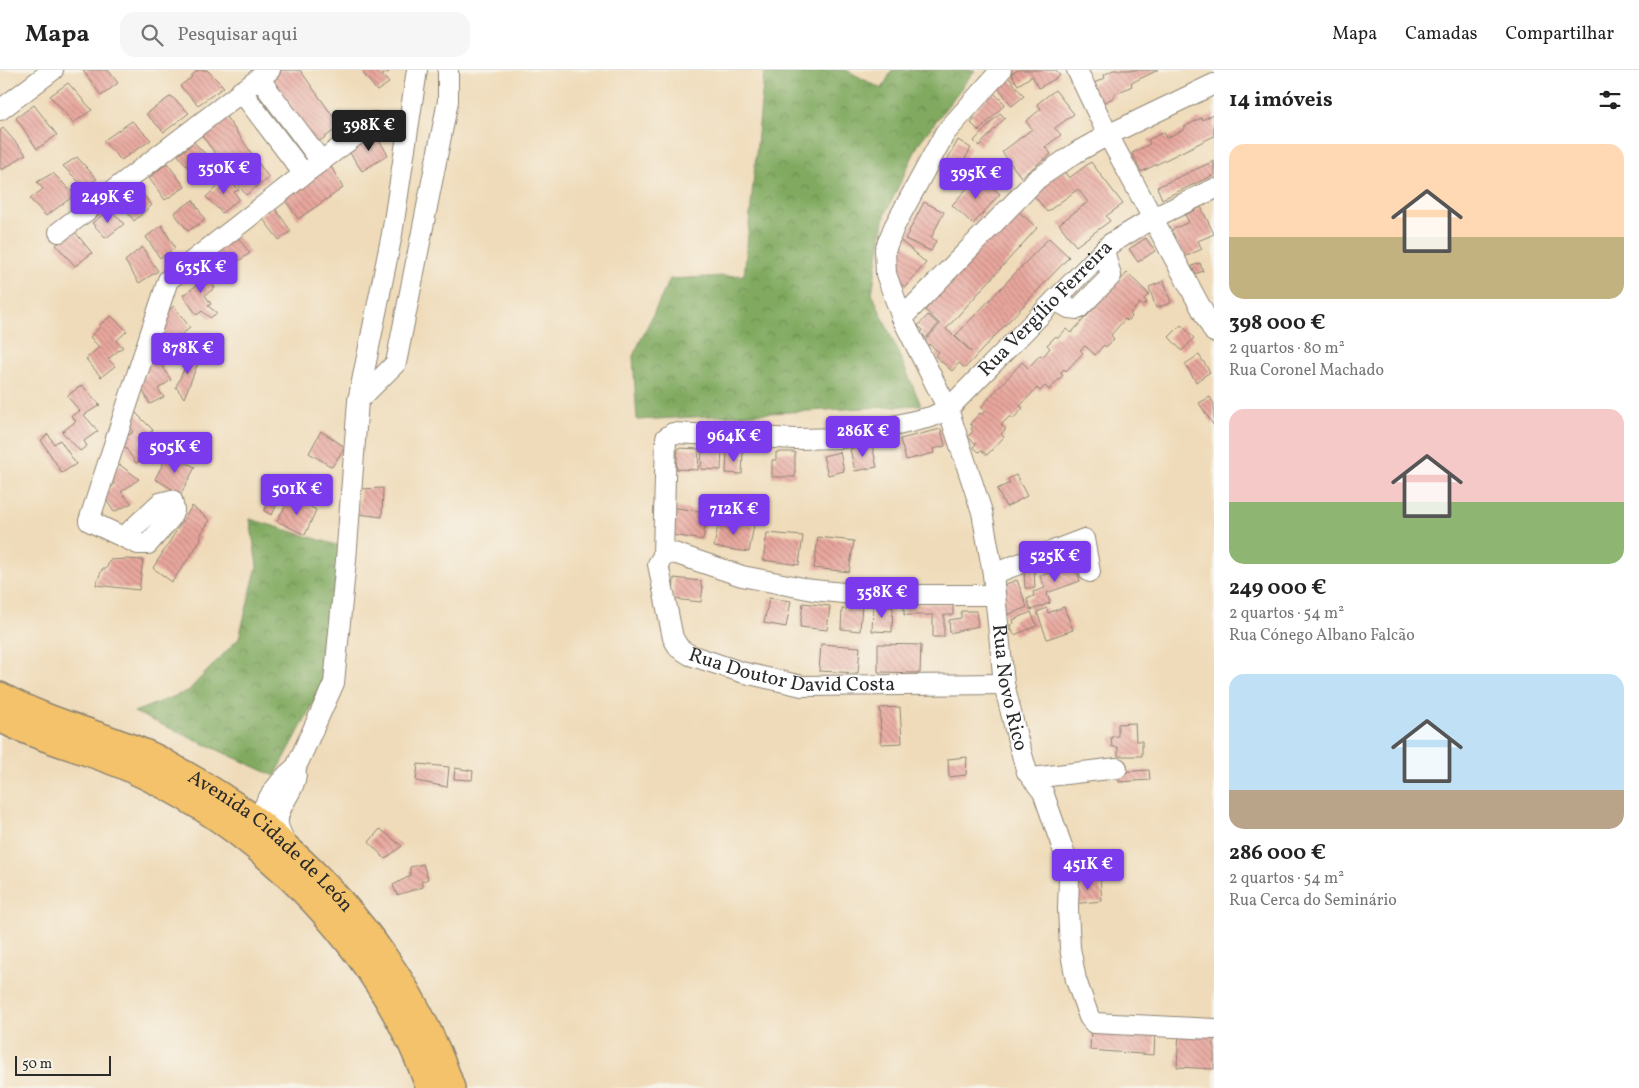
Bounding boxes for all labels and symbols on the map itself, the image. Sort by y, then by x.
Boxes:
pin: 398K € [328,109,410,152]
pin: 350K € [183,152,265,195]
pin: 395K € [935,158,1017,200]
pin: 249K € [67,182,149,224]
street label: Rua Vergílio Ferreira [973,235,1120,384]
pin: 635K € [160,252,242,294]
pin: 878K € [147,332,229,375]
pin: 286K € [822,416,904,458]
pin: 964K € [693,420,775,463]
pin: 505K € [134,432,216,474]
pin: 501K € [256,474,338,516]
pin: 712K € [693,494,775,536]
pin: 525K € [1014,540,1096,583]
pin: 358K € [841,576,923,619]
street label: Rua Novo Rico [984,623,1034,754]
street label: Rua Doutor David Costa [685,641,895,700]
street label: Avenida Cidade de León [182,764,359,919]
pin: 451K € [1047,848,1129,891]
scale bar [15,1053,111,1076]

